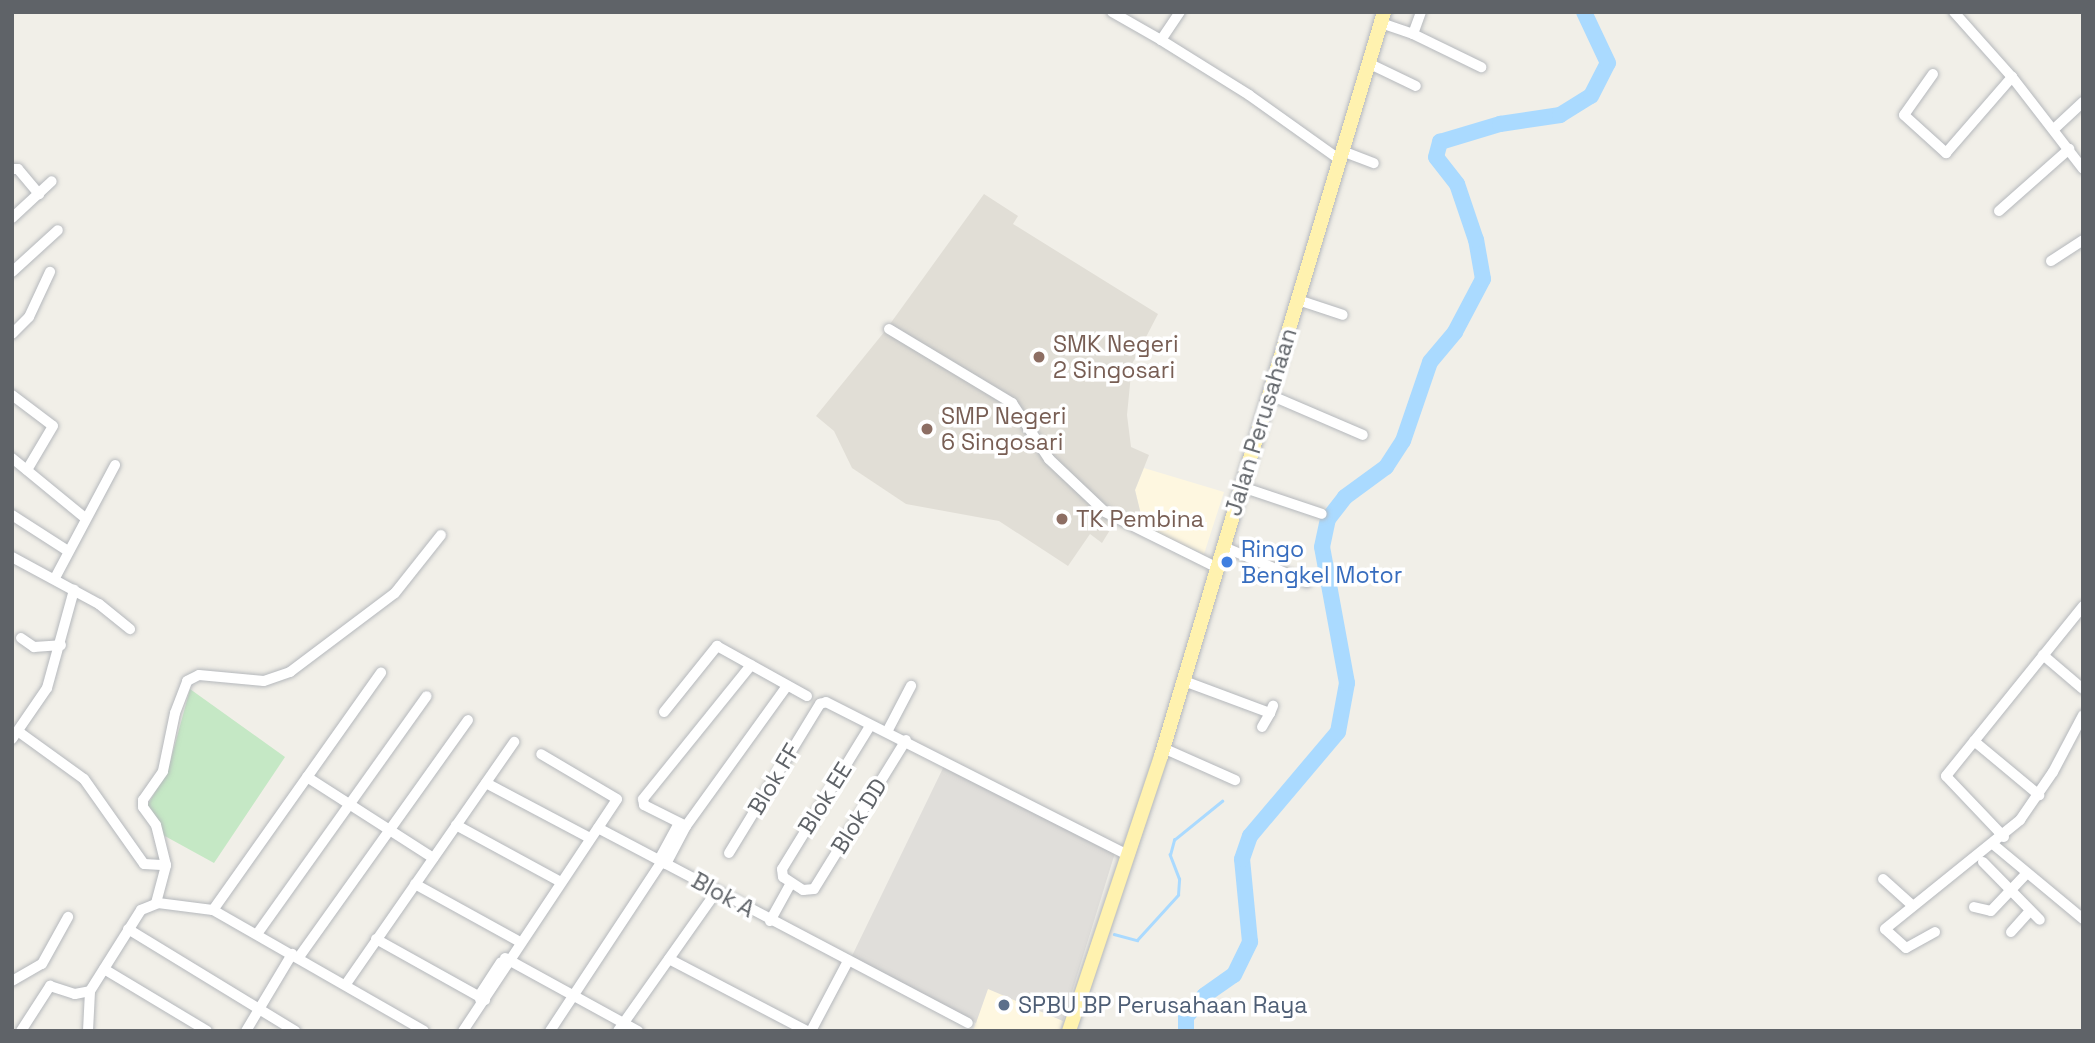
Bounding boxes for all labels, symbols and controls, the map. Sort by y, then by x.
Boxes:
street label: Jalan Perusahaan [1219,325,1303,519]
place label: SMK Negeri 2 Singosari [1053,330,1179,384]
marker: SMK Negeri 2 Singosari [1031,349,1047,365]
place label: SMP Negeri 6 Singosari [941,402,1066,456]
marker: SMP Negeri 6 Singosari [919,421,935,437]
place label: TK Pembina [1076,505,1204,533]
marker: TK Pembina [1054,511,1070,527]
place label: Ringo Bengkel Motor [1241,535,1402,589]
marker: Ringo Bengkel Motor [1219,554,1235,570]
street label: Blok FF [742,738,806,820]
street label: Blok EE [792,757,858,839]
street label: Blok DD [825,773,893,859]
street label: Blok A [687,866,759,924]
place label: SPBU BP Perusahaan Raya [1018,991,1308,1019]
marker: SPBU BP Perusahaan Raya [996,997,1012,1013]

